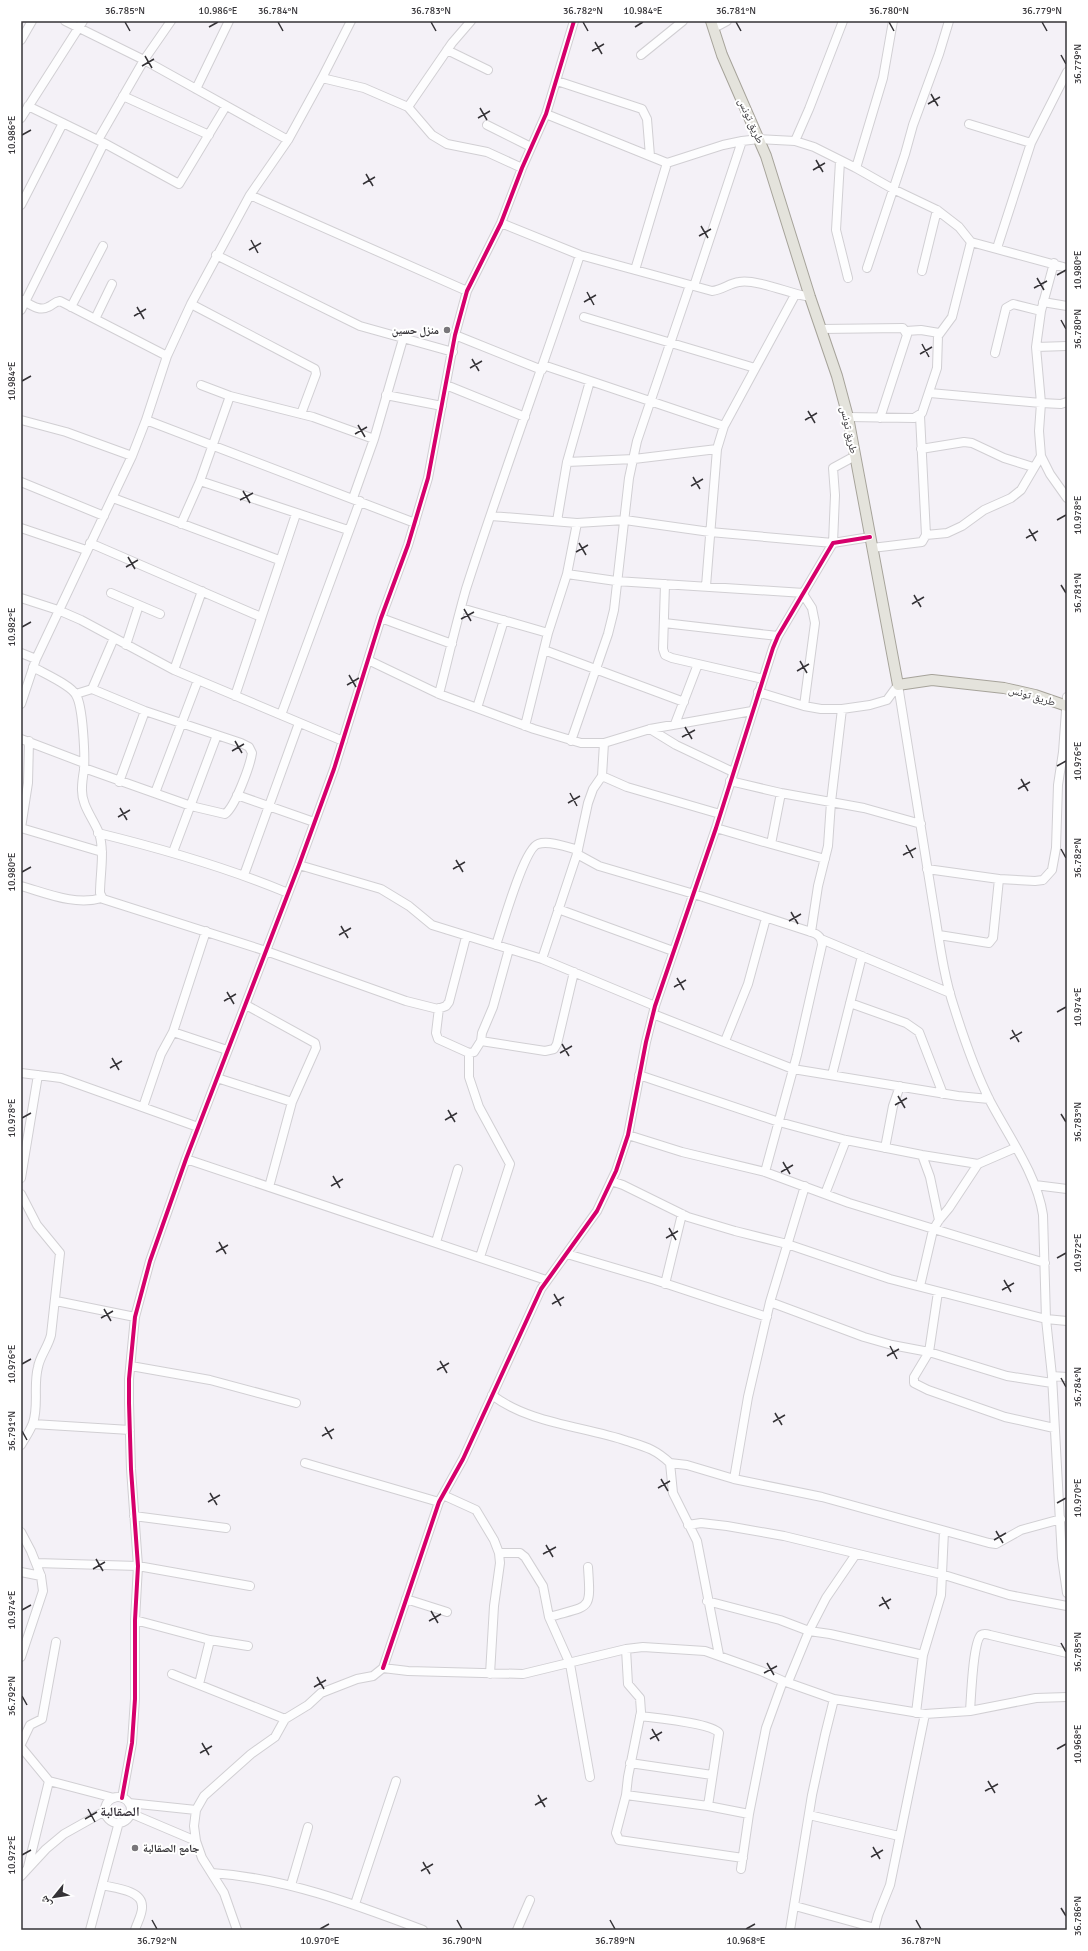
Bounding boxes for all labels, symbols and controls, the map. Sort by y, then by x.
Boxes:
text: 36.785°N [105,5,145,17]
text: 10.986°E [199,5,238,17]
text: 36.784°N [258,5,298,17]
text: 36.783°N [411,5,451,17]
text: 36.782°N [563,5,603,17]
text: 10.984°E [624,5,663,17]
text: 36.781°N [716,5,756,17]
text: 36.780°N [869,5,909,17]
text: 36.779°N [1022,5,1062,17]
text: 36.779°N [1072,44,1084,84]
street label: طريق تونس [735,96,767,146]
text: 10.986°E [6,115,18,155]
text: 10.980°E [1072,250,1084,290]
text: 36.780°N [1072,309,1084,349]
place label: منزل حسين [392,324,439,338]
marker: منزل حسين [442,325,452,335]
text: 10.984°E [6,361,18,401]
street label: طريق تونس [838,405,860,455]
text: 10.978°E [1072,495,1084,535]
text: 36.781°N [1072,573,1084,613]
text: 10.982°E [6,607,18,647]
street label: طريق تونس [1007,683,1057,709]
text: 10.976°E [1072,741,1084,781]
text: 36.782°N [1072,838,1084,878]
text: 10.980°E [6,852,18,892]
text: 10.974°E [1072,987,1084,1027]
text: 10.978°E [6,1098,18,1138]
text: 36.783°N [1072,1102,1084,1142]
text: 10.972°E [1072,1233,1084,1273]
text: 10.976°E [6,1344,18,1384]
text: 36.784°N [1072,1367,1084,1407]
text: 36.791°N [6,1411,18,1451]
text: 10.970°E [1072,1478,1084,1518]
text: 10.974°E [6,1590,18,1630]
text: 36.785°N [1072,1632,1084,1672]
text: 36.792°N [6,1676,18,1716]
text: 10.968°E [1072,1724,1084,1764]
district label: الصقالبة [100,1804,140,1820]
text: 10.972°E [6,1835,18,1875]
place label: جامع الصقالبة [143,1842,199,1856]
marker: جامع الصقالبة [130,1843,140,1853]
north arrow [34,1877,74,1917]
text: ش [37,1893,55,1910]
text: 36.786°N [1072,1896,1084,1936]
text: 36.792°N [137,1935,177,1947]
text: 10.970°E [301,1935,340,1947]
text: 36.790°N [442,1935,482,1947]
text: 36.789°N [595,1935,635,1947]
text: 10.968°E [727,1935,766,1947]
text: 36.787°N [901,1935,941,1947]

